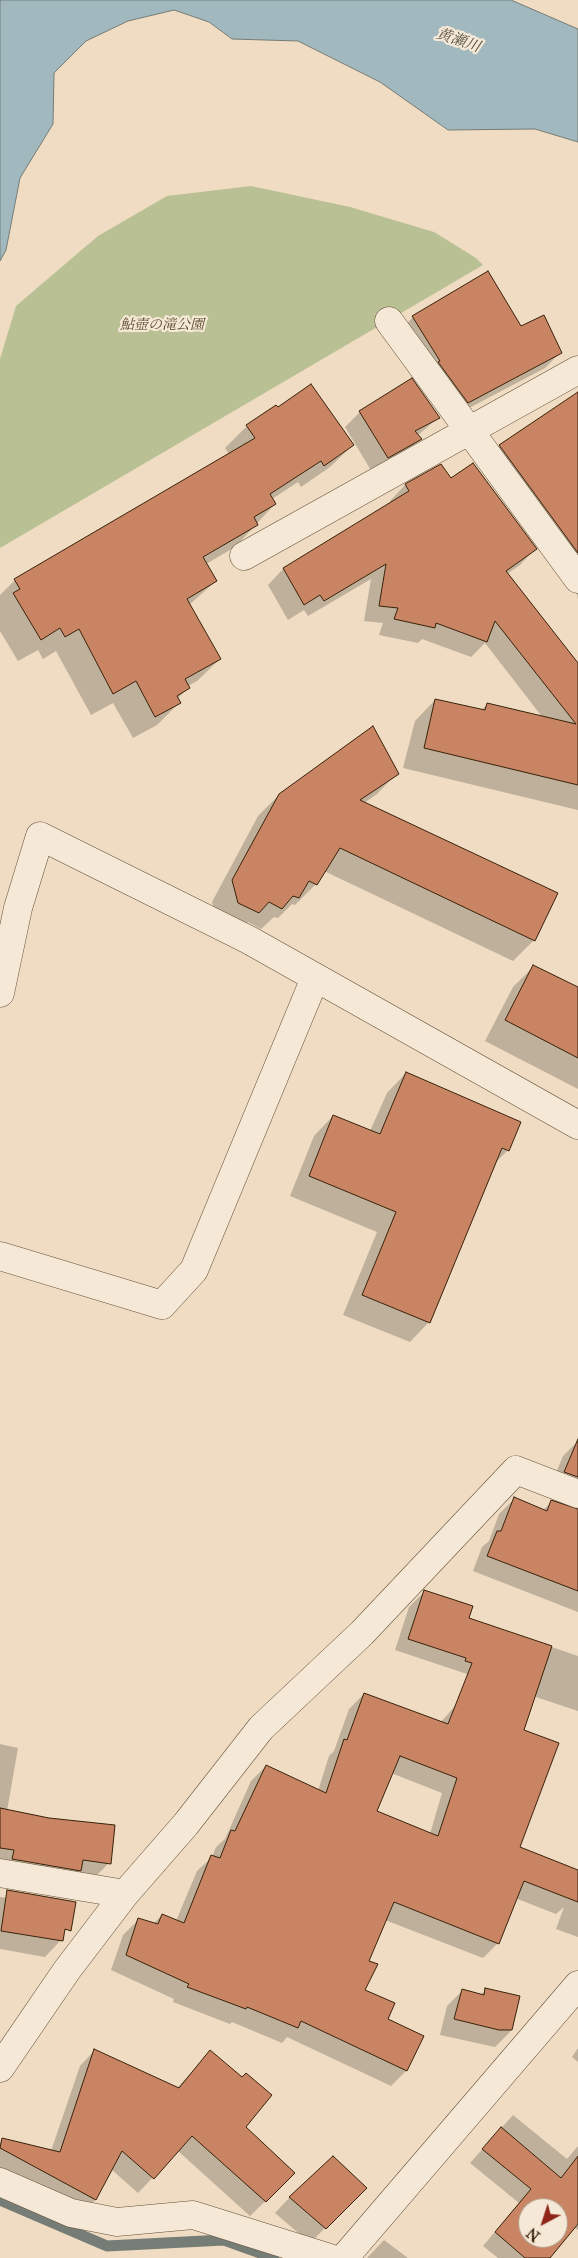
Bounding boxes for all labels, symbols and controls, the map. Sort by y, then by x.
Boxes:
water label: 黄瀬川 [434,25,482,57]
park label: 鮎壺の滝公園 [120,318,204,334]
north arrow [518,2198,568,2248]
text: N [524,2224,544,2244]

